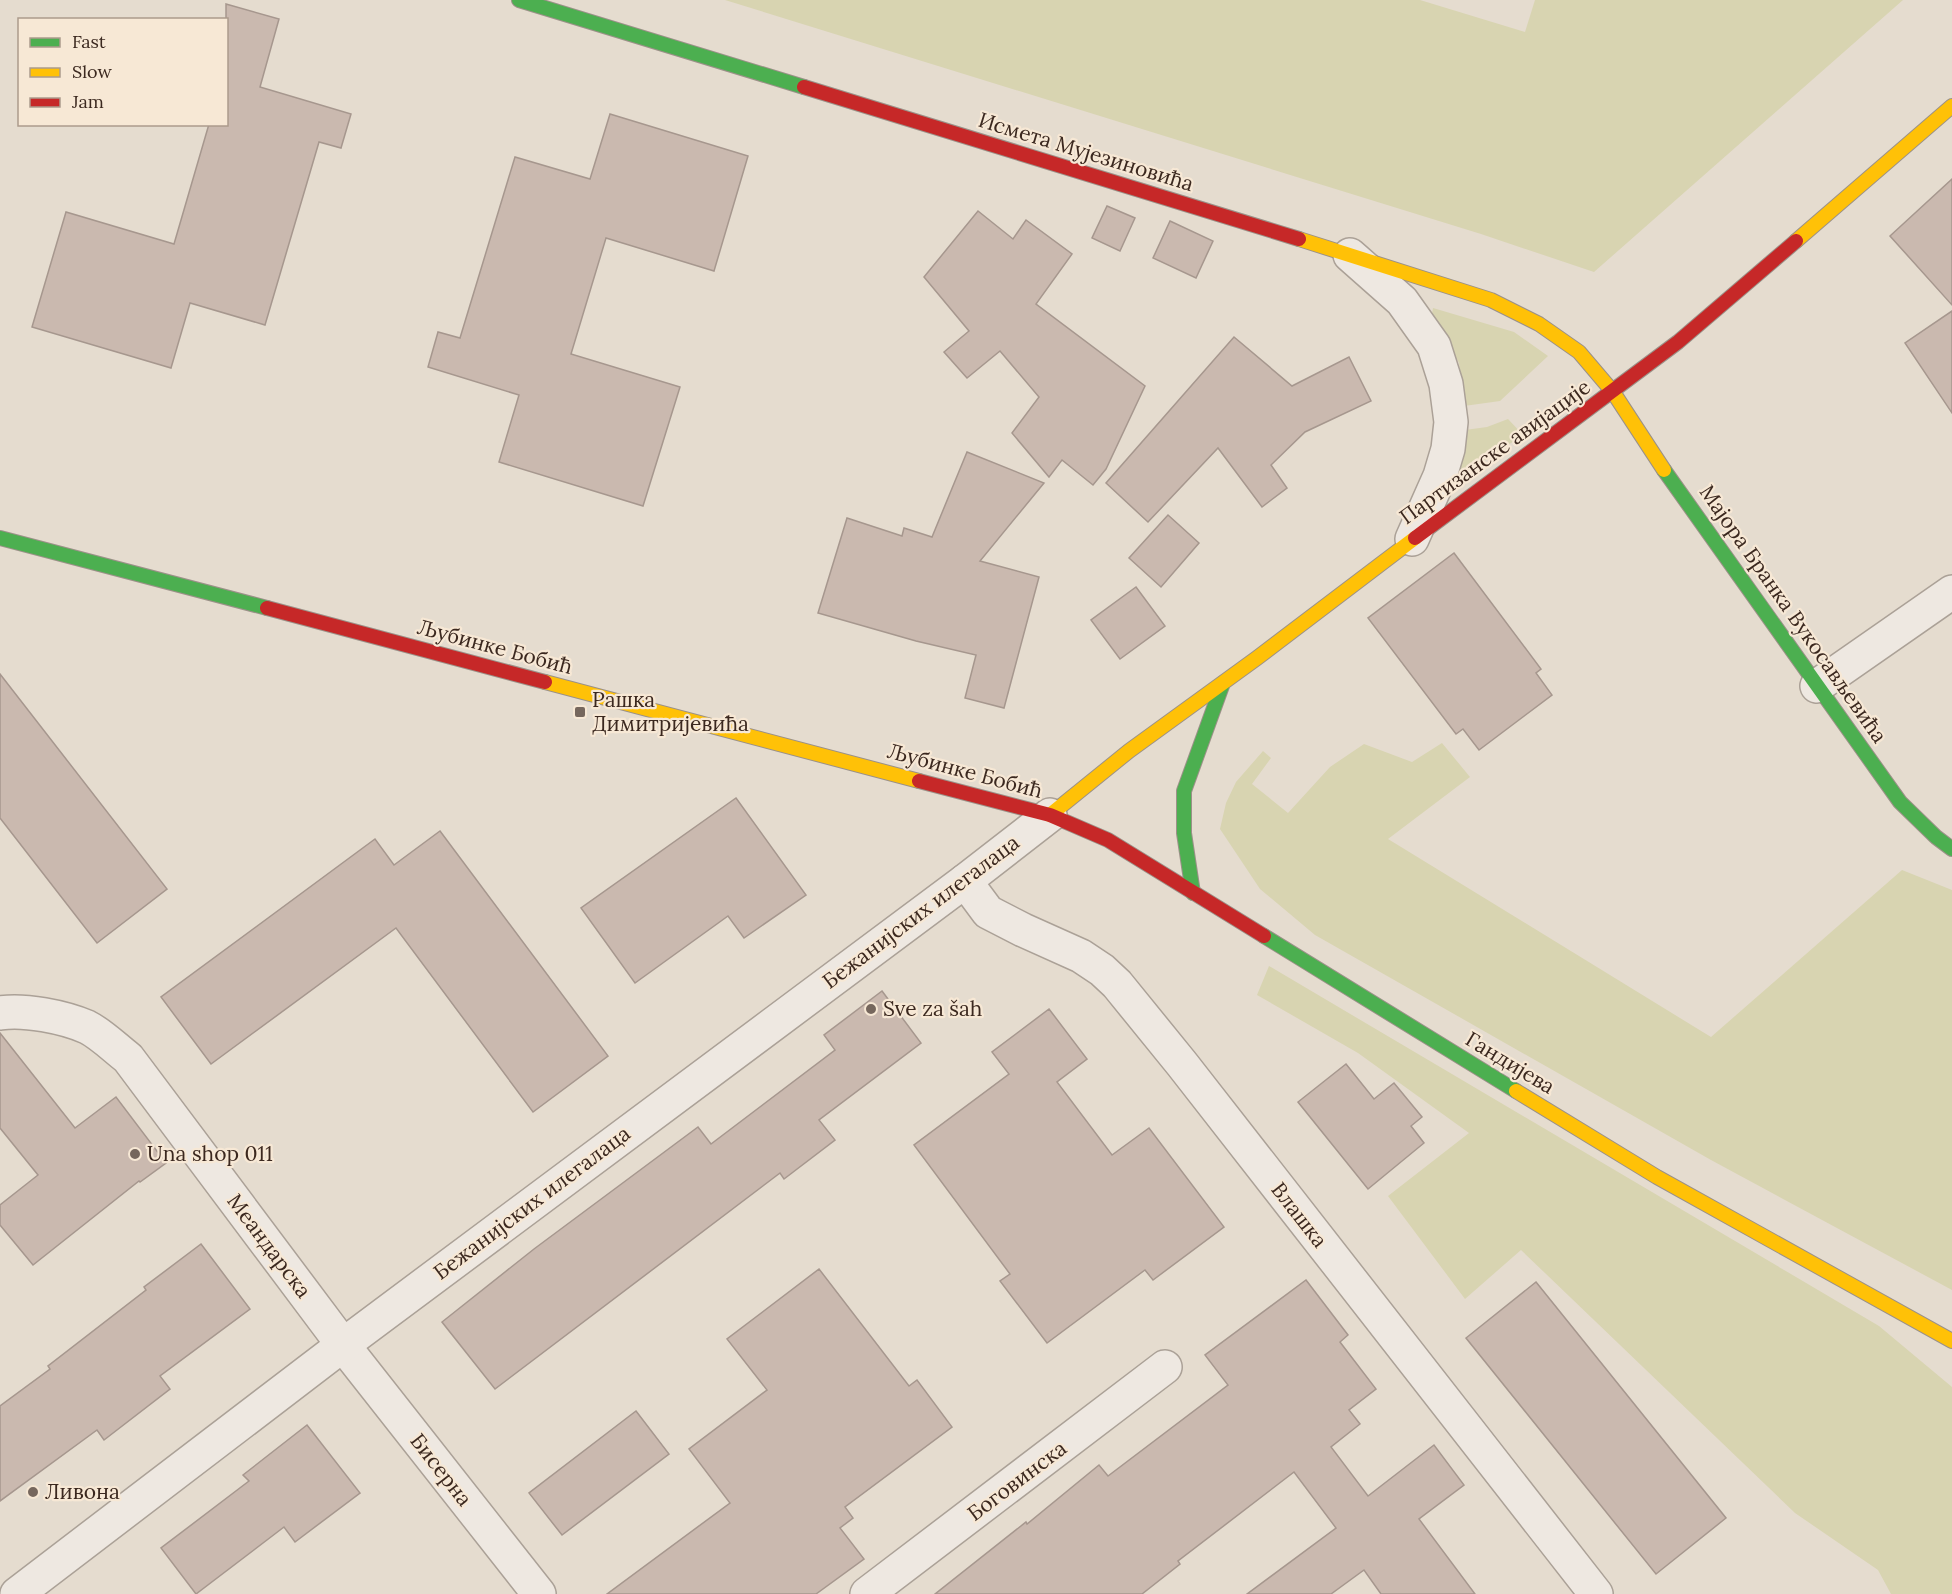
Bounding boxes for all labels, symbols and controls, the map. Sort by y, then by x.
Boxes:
legend [18,18,228,126]
text: Fast [72,30,106,53]
text: Slow [72,60,112,83]
text: Jam [71,90,104,113]
street label: Исмета Мујезиновића [975,106,1197,197]
street label: Партизанске авијације [1394,373,1596,530]
street label: Мајора Бранка Вукосављевића [1694,479,1893,748]
street label: Љубинке Бобић [415,613,576,680]
place label: Рашка Димитријевића [592,686,749,737]
marker: Рашка Димитријевића [573,705,587,719]
street label: Љубинке Бобић [885,737,1046,804]
street label: Бежанијских илегалаца [817,829,1025,994]
place label: Sve za šah [883,995,982,1022]
marker: Sve za šah [864,1002,878,1016]
street label: Гандијева [1461,1025,1560,1100]
street label: Бежанијских илегалаца [428,1120,636,1285]
place label: Una shop 011 [147,1140,273,1167]
marker: Una shop 011 [128,1147,142,1161]
street label: Влашка [1265,1176,1333,1253]
street label: Меандарска [221,1188,317,1303]
street label: Бисерна [405,1428,478,1512]
street label: Боговинска [962,1434,1072,1527]
place label: Ливона [45,1478,120,1505]
marker: Ливона [26,1485,40,1499]

